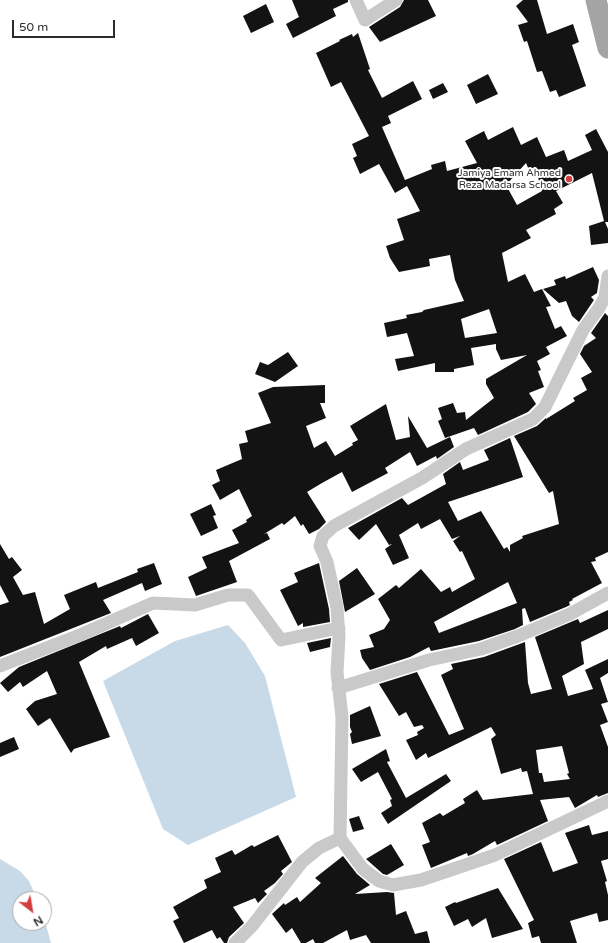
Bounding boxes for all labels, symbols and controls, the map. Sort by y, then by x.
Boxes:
scale bar [14,12,117,38]
text: 50 m [19,20,48,34]
place label: Jamiya Emam Ahmed Reza Madarsa School [458,167,561,190]
marker: Jamiya Emam Ahmed Reza Madarsa School [564,174,574,184]
north arrow [12,891,52,931]
text: N [31,913,45,929]

